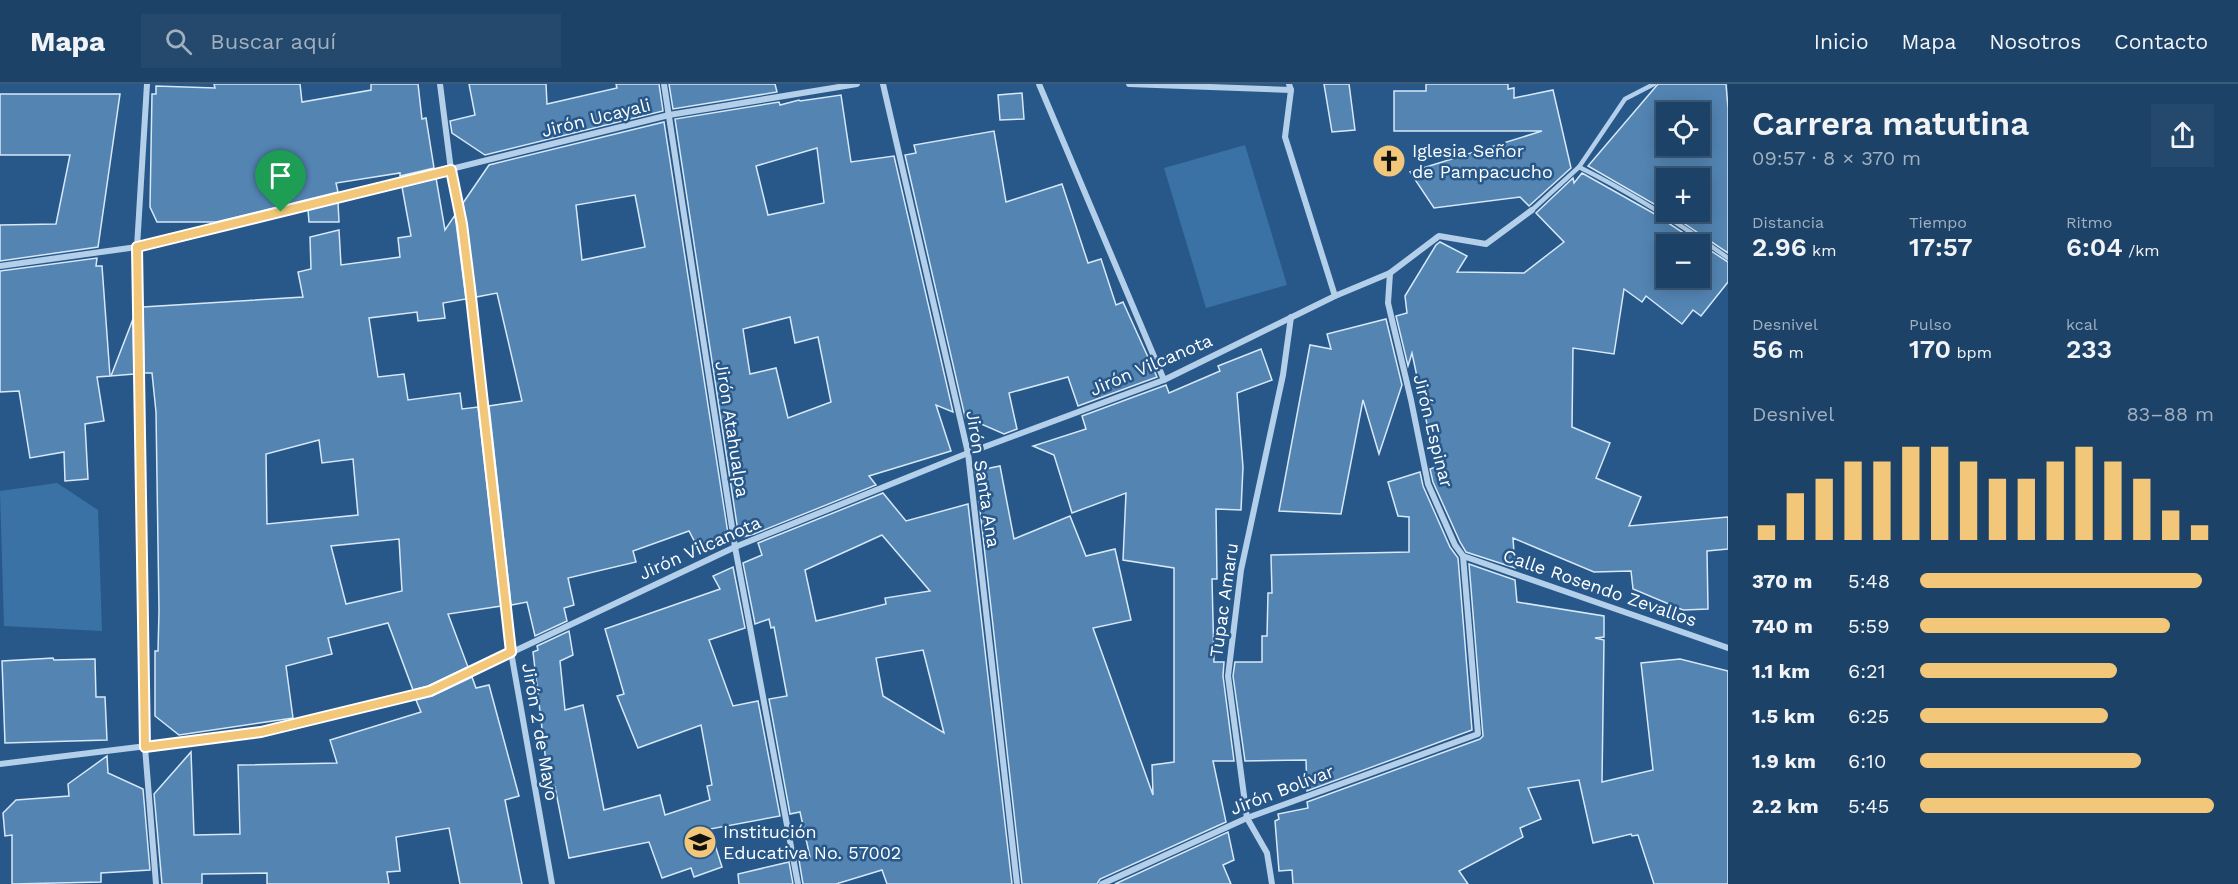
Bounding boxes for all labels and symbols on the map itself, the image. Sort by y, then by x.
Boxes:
street label: Jirón Ucayali [539,94,653,141]
place label: Iglesia Señor de Pampacucho [1412,140,1553,182]
church icon: Iglesia Señor de Pampacucho [1371,143,1407,179]
pin [255,150,306,212]
street label: Jirón Vilcanota [1086,329,1215,400]
street label: Jirón Atahualpa [711,359,754,499]
street label: Jirón Espinar [1409,372,1458,490]
street label: Jirón Santa Ana [962,409,1005,549]
street label: Jirón Vilcanota [636,511,764,584]
street label: Tupac Amaru [1205,541,1242,659]
street label: Calle Rosendo Zevallos [1501,544,1700,631]
street label: Jirón 2 de Mayo [518,661,563,802]
street label: Jirón Bolívar [1227,760,1337,819]
place label: Institución Educativa No. 57002 [723,821,901,863]
school or university icon: Institución Educativa No. 57002 [682,824,718,860]

